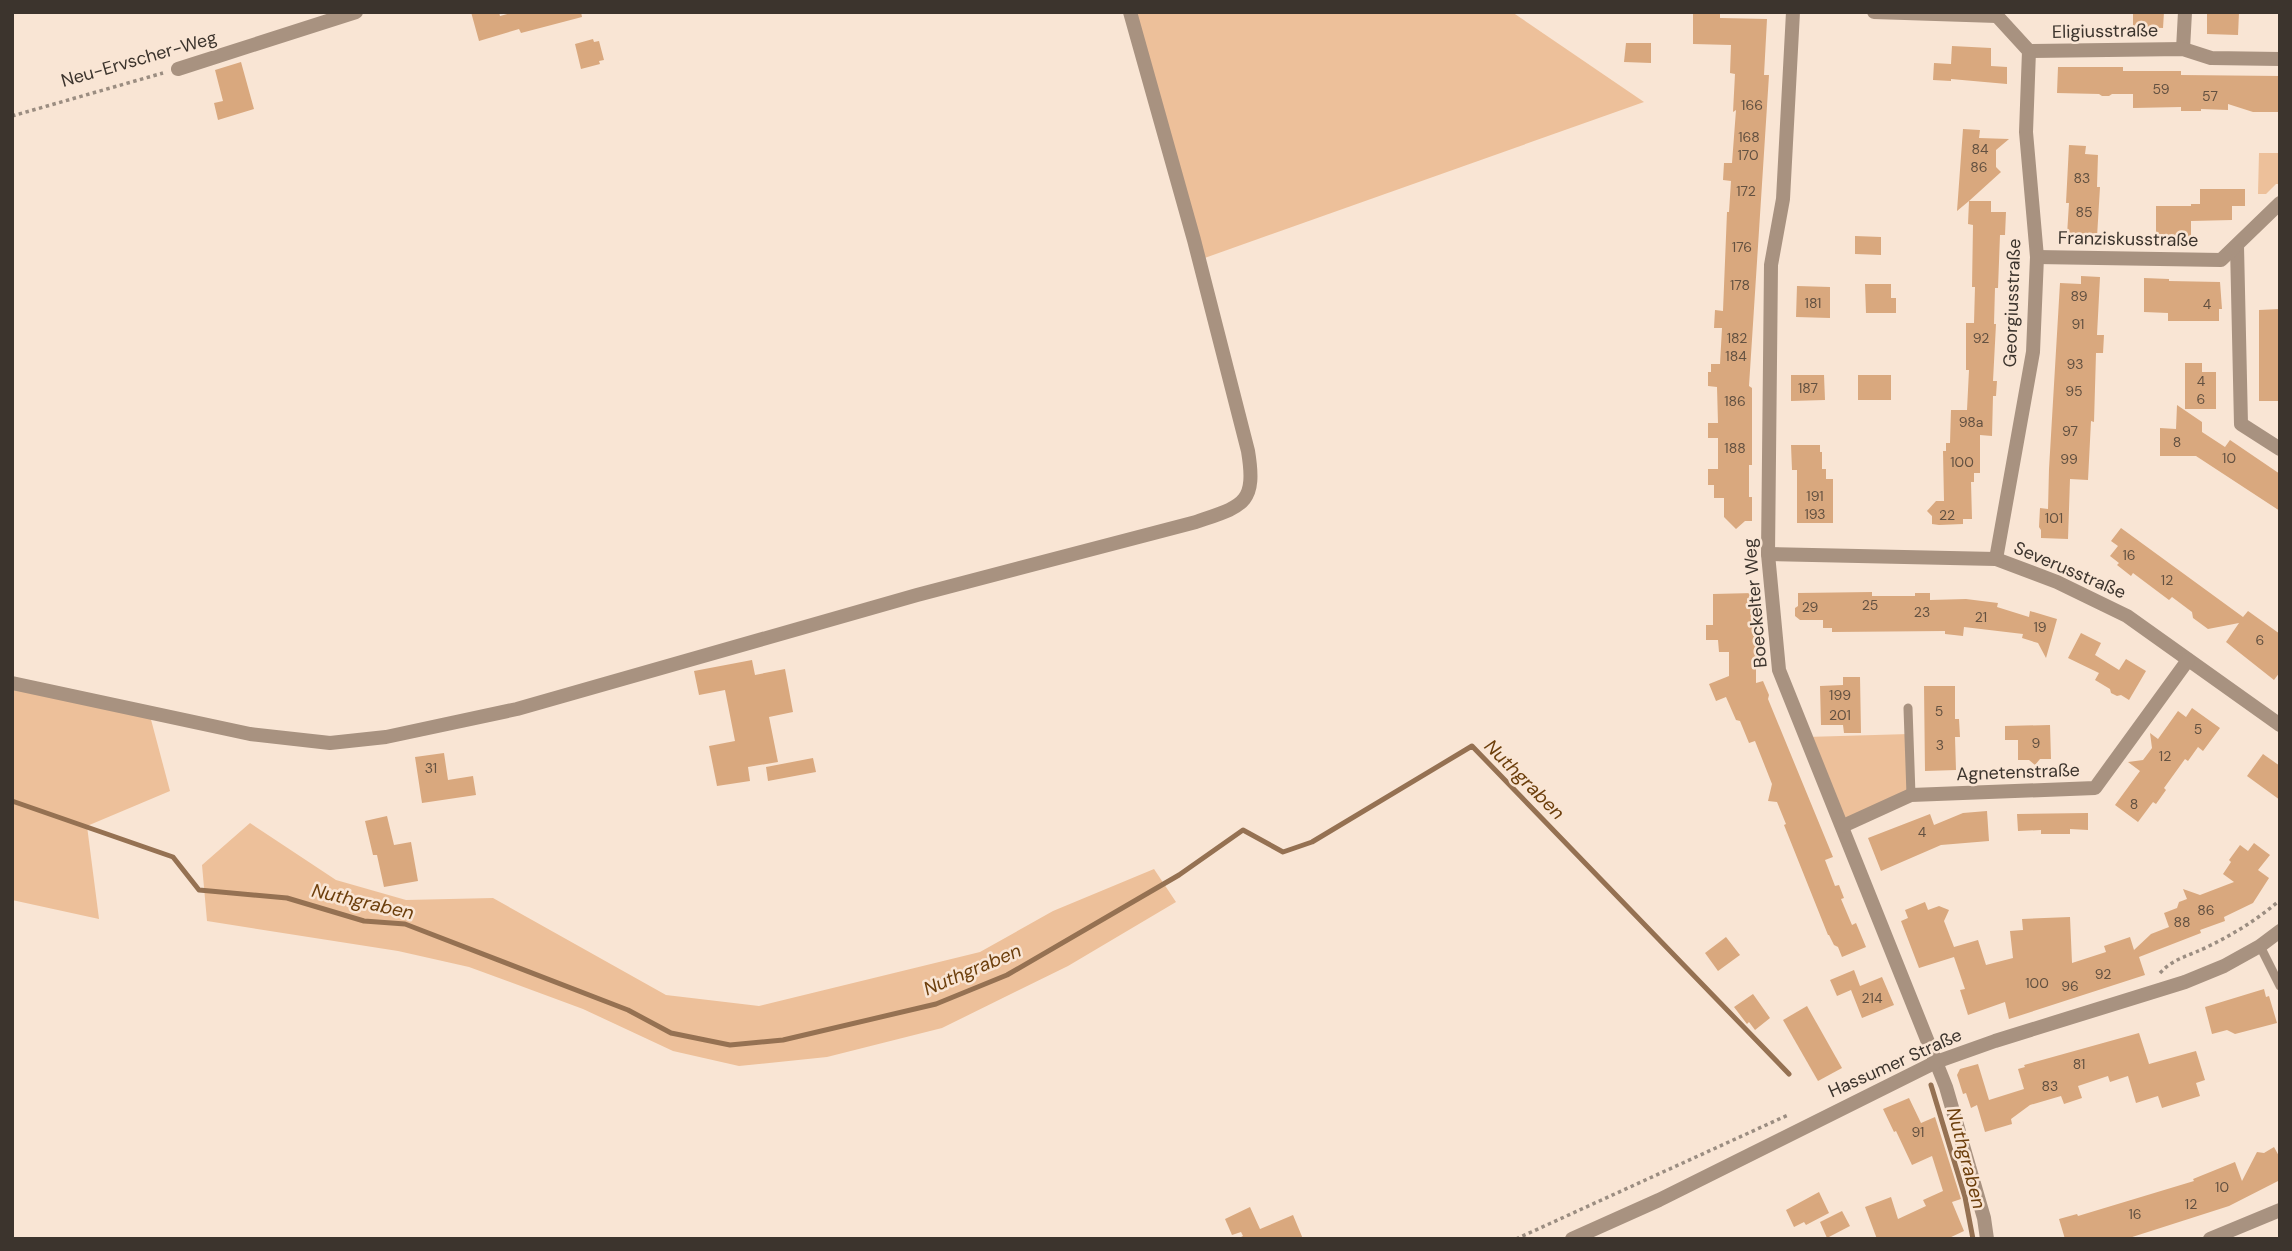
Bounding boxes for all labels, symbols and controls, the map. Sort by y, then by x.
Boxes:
street label: Eligiusstraße [2052,18,2158,44]
street label: Neu-Ervscher-Weg [58,25,220,93]
house number: 59 [2153,80,2170,98]
house number: 57 [2202,87,2218,105]
house number: 166 [1741,96,1763,114]
house number: 168 [1738,128,1760,146]
house number: 84 [1971,140,1989,158]
house number: 170 [1737,146,1759,164]
house number: 86 [1970,158,1988,176]
house number: 83 [2074,169,2090,187]
house number: 172 [1736,182,1756,200]
house number: 85 [2075,203,2093,221]
street label: Franziskusstraße [2058,226,2198,252]
house number: 176 [1732,238,1752,256]
street label: Georgiusstraße [1998,238,2026,368]
house number: 178 [1730,276,1750,294]
house number: 89 [2071,287,2088,305]
house number: 181 [1805,294,1821,312]
house number: 4 [2203,295,2212,313]
house number: 91 [2072,315,2084,333]
house number: 182 [1727,329,1747,347]
house number: 92 [1973,329,1989,347]
house number: 184 [1725,347,1747,365]
house number: 93 [2067,355,2083,373]
house number: 4 [2197,372,2206,390]
house number: 187 [1798,379,1818,397]
house number: 95 [2065,382,2083,400]
house number: 6 [2197,390,2205,408]
house number: 186 [1724,392,1746,410]
house number: 98a [1959,413,1983,431]
house number: 97 [2062,422,2078,440]
house number: 8 [2173,433,2181,451]
house number: 188 [1724,439,1746,457]
house number: 10 [2222,449,2236,467]
house number: 99 [2060,450,2078,468]
house number: 100 [1950,453,1974,471]
house number: 191 [1806,487,1824,505]
house number: 193 [1804,505,1826,523]
house number: 22 [1939,506,1955,524]
house number: 101 [2045,509,2063,527]
street label: Severusstraße [2010,536,2130,604]
street label: Boeckelter Weg [1737,537,1773,669]
house number: 16 [2122,546,2136,564]
house number: 12 [2161,571,2173,589]
house number: 25 [1862,596,1878,614]
house number: 29 [1802,598,1819,616]
house number: 23 [1914,603,1930,621]
house number: 21 [1975,608,1987,626]
house number: 19 [2033,618,2047,636]
house number: 6 [2256,631,2264,649]
house number: 199 [1829,686,1851,704]
house number: 5 [1935,702,1943,720]
house number: 201 [1829,706,1851,724]
house number: 5 [2194,720,2202,738]
water label: Nuthgraben [1479,734,1570,825]
house number: 9 [2032,734,2041,752]
house number: 3 [1936,736,1944,754]
house number: 12 [2159,747,2171,765]
street label: Agnetenstraße [1956,758,2080,786]
house number: 31 [425,759,437,777]
house number: 8 [2130,795,2138,813]
house number: 4 [1918,823,1927,841]
water label: Nuthgraben [309,878,416,925]
house number: 86 [2197,901,2215,919]
house number: 88 [2173,913,2191,931]
water label: Nuthgraben [919,938,1025,1001]
house number: 92 [2095,965,2111,983]
house number: 100 [2025,974,2049,992]
house number: 96 [2061,977,2079,995]
house number: 214 [1862,989,1883,1007]
street label: Hassumer Straße [1824,1023,1966,1103]
house number: 81 [2073,1055,2085,1073]
house number: 83 [2042,1077,2058,1095]
water label: Nuthgraben [1941,1105,1992,1212]
house number: 91 [1912,1123,1924,1141]
house number: 10 [2215,1178,2229,1196]
house number: 12 [2185,1195,2197,1213]
house number: 16 [2128,1205,2142,1223]

